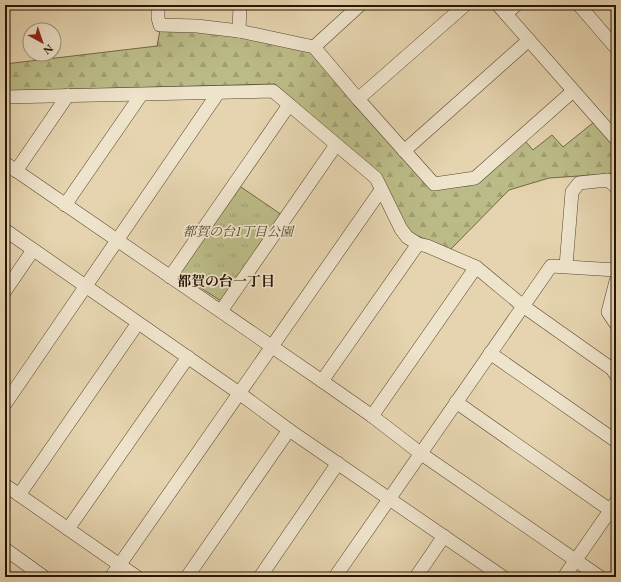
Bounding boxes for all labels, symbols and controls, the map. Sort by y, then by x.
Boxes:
north arrow [22,22,62,62]
text: N [40,41,56,58]
park label: 都賀の台1丁目公園 [183,223,295,240]
district label: 都賀の台一丁目 [177,272,275,290]

